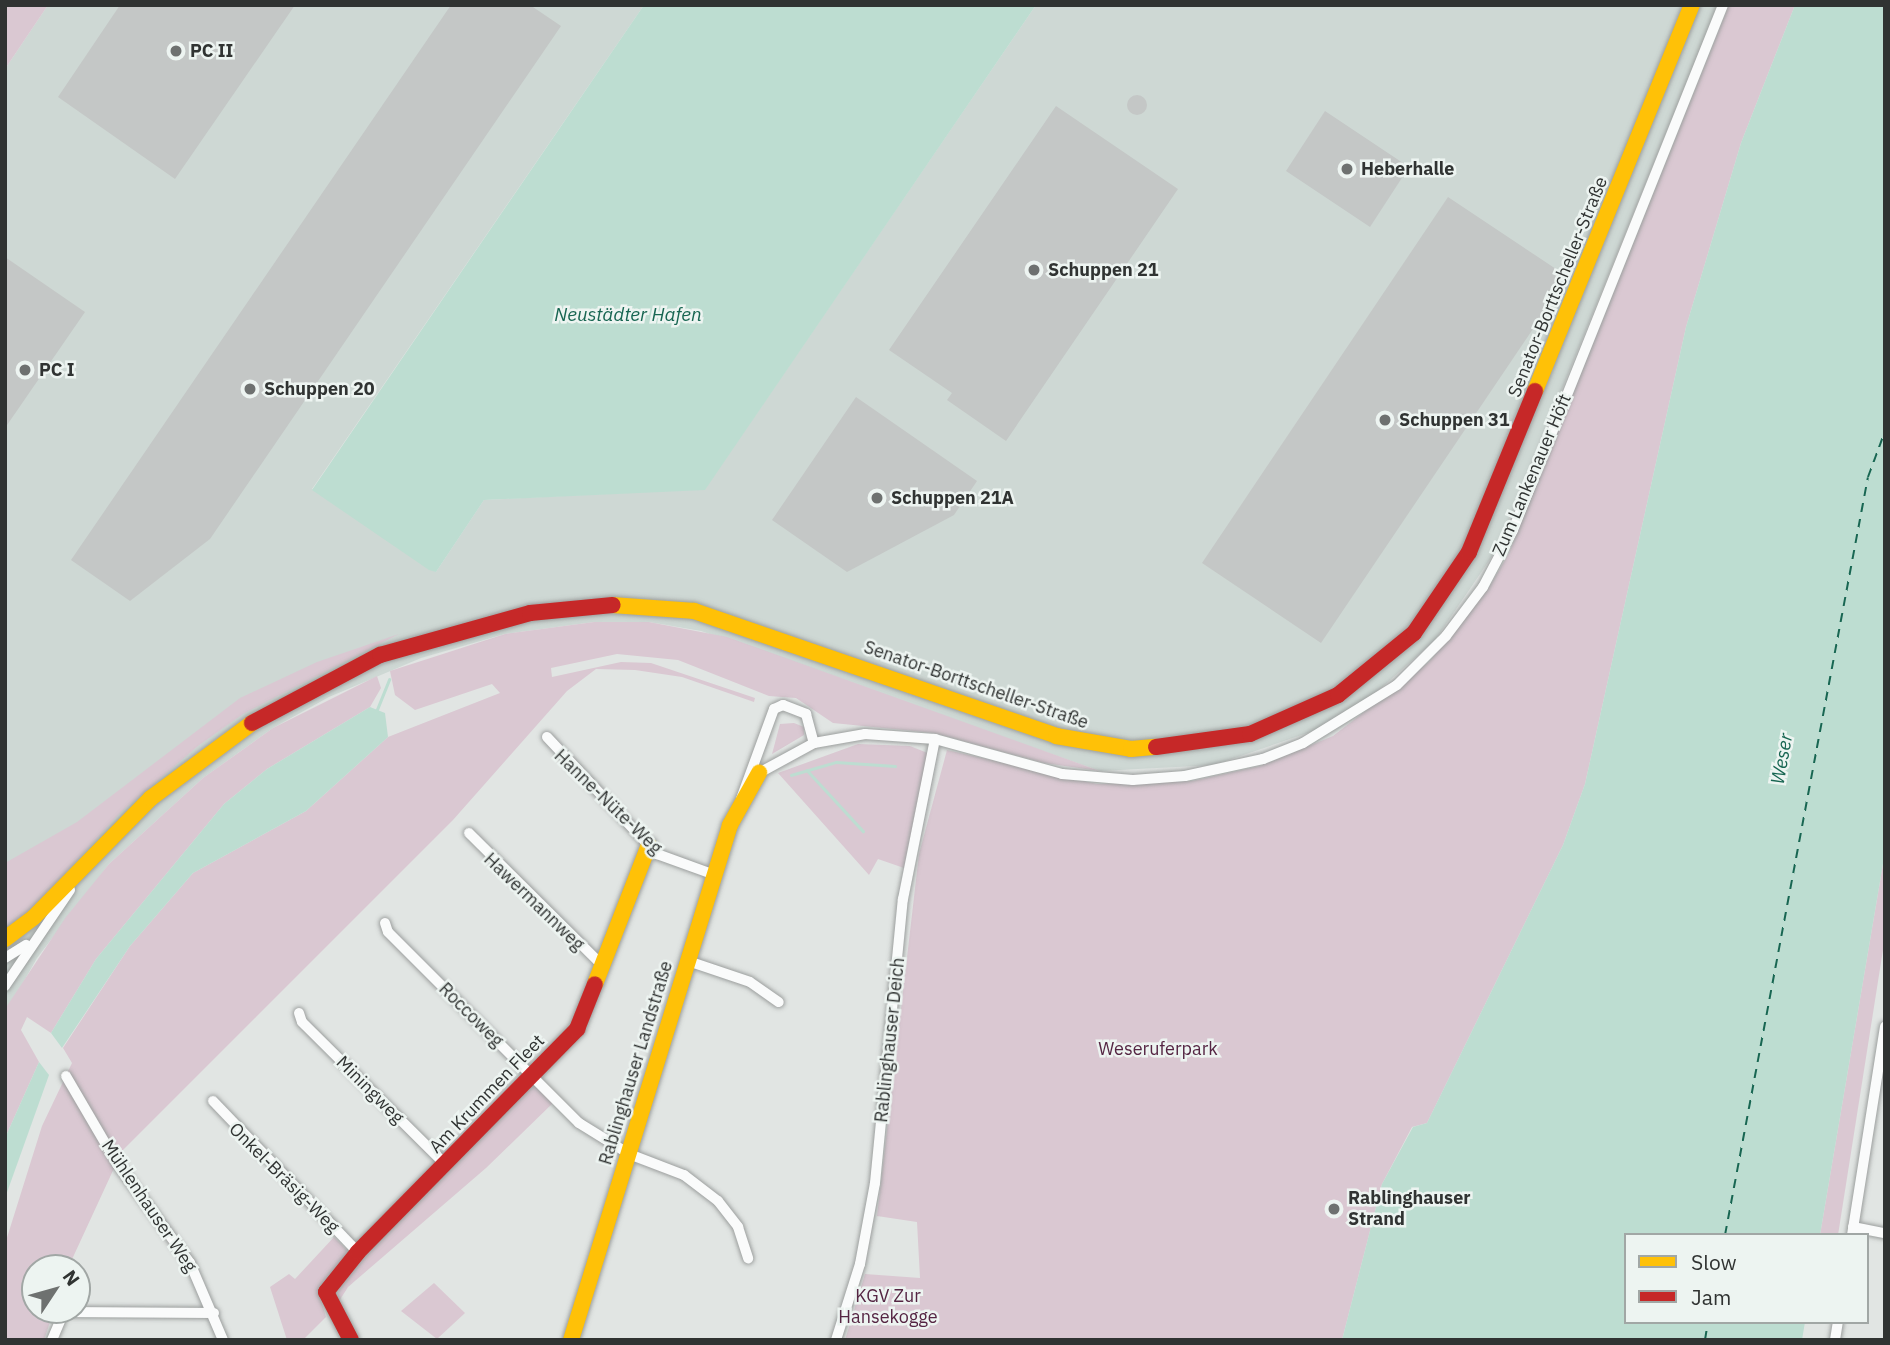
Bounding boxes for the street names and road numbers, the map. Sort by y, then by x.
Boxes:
street label: Senator-Borttscheller-Straße [1504,174,1612,400]
street label: Zum Lankenauer Höft [1488,391,1576,559]
street label: Senator-Borttscheller-Straße [861,636,1091,734]
street label: Hanne-Nüte-Weg [550,745,666,859]
street label: Hawermannweg [479,849,589,955]
street label: Rablinghauser Deich [871,956,909,1124]
street label: Rablinghauser Landstraße [595,959,677,1167]
street label: Roccoweg [434,978,508,1052]
street label: Am Krummen Fleet [425,1030,549,1158]
street label: Miningweg [332,1052,408,1128]
street label: Onkel-Bräsig-Weg [224,1118,344,1238]
street label: Mühlenhauser Weg [97,1136,201,1276]

